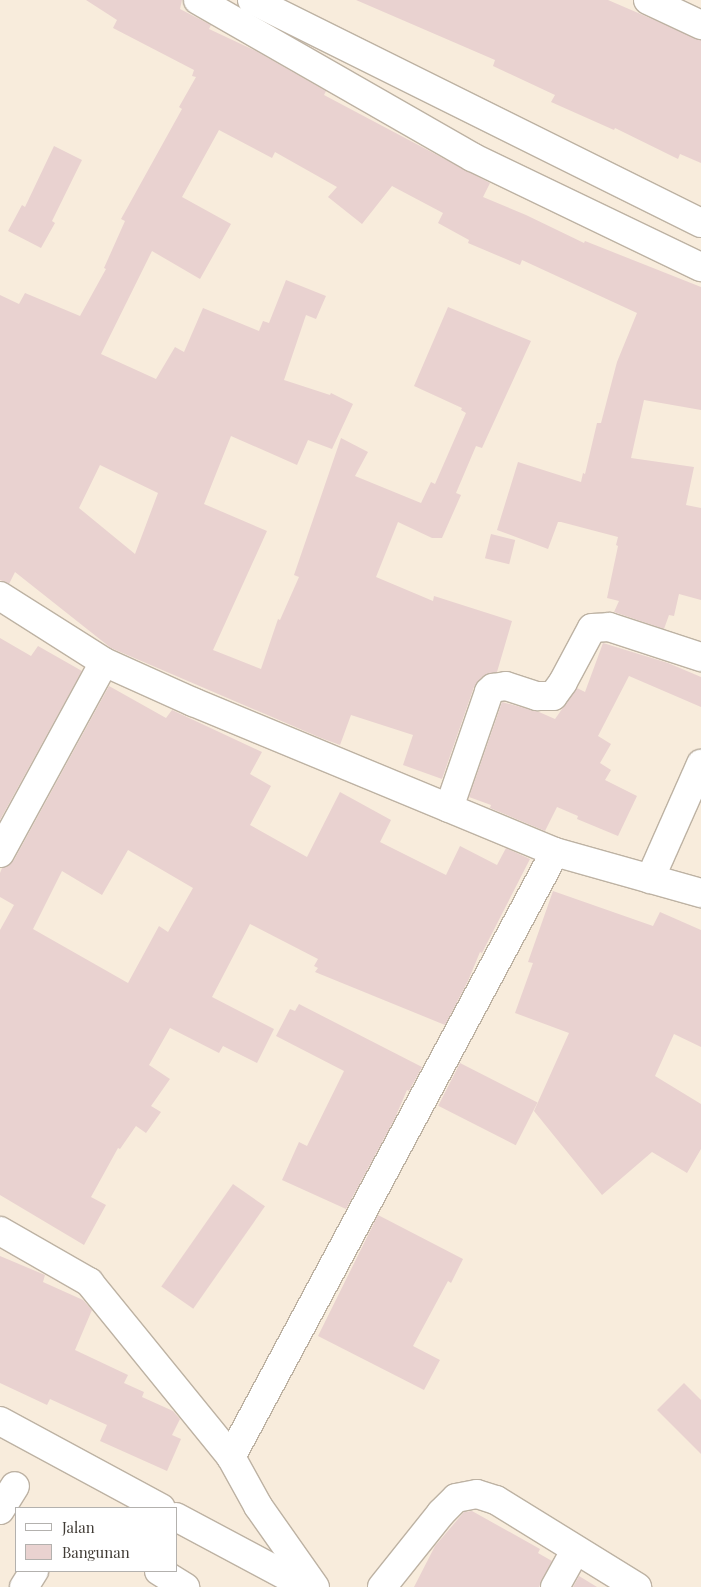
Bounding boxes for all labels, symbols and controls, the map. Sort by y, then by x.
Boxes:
legend [15,1507,178,1572]
text: Jalan [62,1517,95,1537]
text: Bangunan [62,1542,130,1562]

